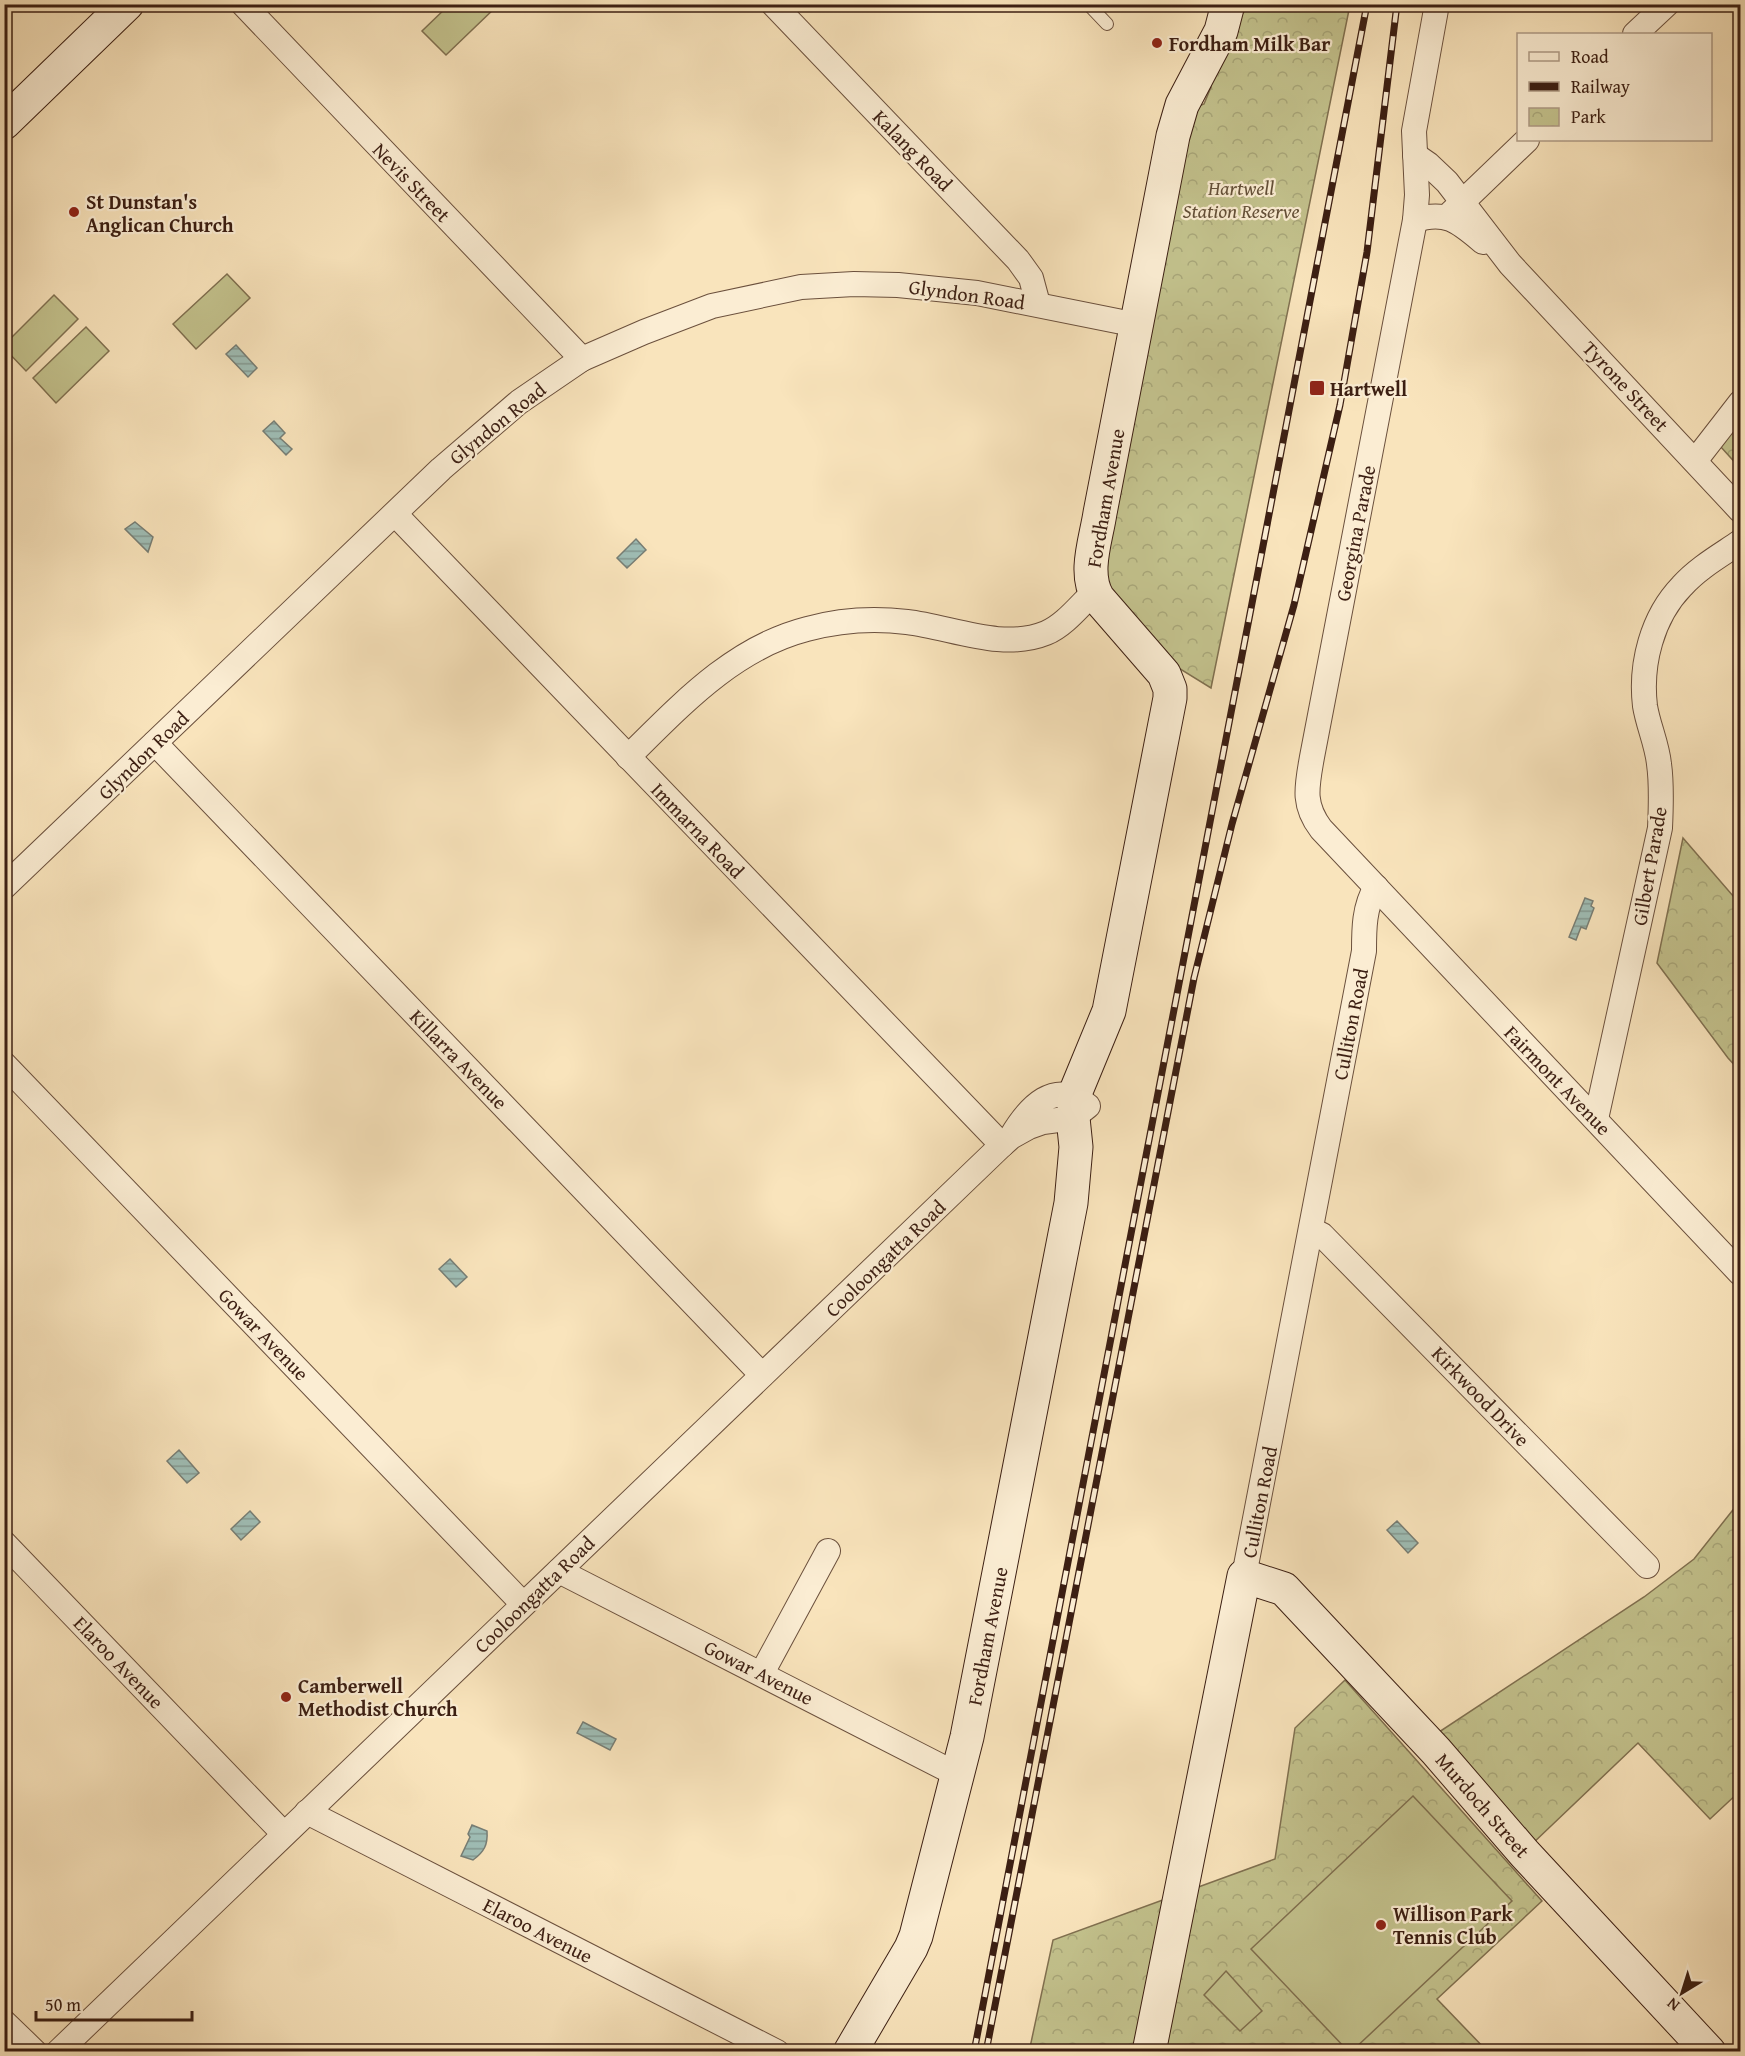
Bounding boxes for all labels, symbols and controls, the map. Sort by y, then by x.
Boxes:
place label: Fordham Milk Bar [1169,29,1330,58]
legend [1517,33,1712,141]
marker: Fordham Milk Bar [1150,36,1164,50]
text: Road [1571,43,1609,70]
text: Railway [1571,73,1630,100]
street label: Kalang Road [867,103,960,198]
text: Park [1571,103,1607,130]
street label: Nevis Street [366,136,458,228]
park label: Hartwell Station Reserve [1182,173,1300,225]
place label: St Dunstan's Anglican Church [86,187,234,239]
marker: St Dunstan's Anglican Church [67,205,81,219]
street label: Glyndon Road [907,272,1027,317]
street label: Tyrone Street [1576,334,1676,438]
place label: Hartwell [1330,374,1407,403]
street label: Glyndon Road [442,375,552,471]
marker: Hartwell [1308,379,1326,397]
street label: Fordham Avenue [1078,426,1132,570]
street label: Georgina Parade [1328,462,1382,604]
street label: Glyndon Road [91,704,195,806]
street label: Immarna Road [645,776,752,885]
street label: Gilbert Parade [1624,804,1674,928]
street label: Culliton Road [1325,965,1375,1082]
street label: Killarra Avenue [404,1002,514,1116]
street label: Fairmont Avenue [1498,1019,1618,1141]
street label: Cooloongatta Road [818,1193,952,1323]
street label: Gowar Avenue [212,1281,316,1387]
street label: Kirkwood Drive [1425,1339,1537,1453]
street label: Culliton Road [1234,1443,1284,1560]
street label: Cooloongatta Road [467,1529,601,1659]
street label: Fordham Avenue [959,1564,1015,1708]
street label: Elaroo Avenue [67,1609,171,1715]
street label: Gowar Avenue [699,1632,819,1712]
place label: Camberwell Methodist Church [298,1671,458,1723]
marker: Camberwell Methodist Church [279,1690,293,1704]
street label: Murdoch Street [1429,1746,1537,1864]
street label: Elaroo Avenue [478,1890,598,1970]
place label: Willison Park Tennis Club [1393,1899,1513,1951]
marker: Willison Park Tennis Club [1374,1918,1388,1932]
north arrow [1652,1963,1712,2023]
scale bar [36,1984,192,2022]
text: 50 m [45,1991,81,2018]
text: N [1661,1992,1684,2018]

